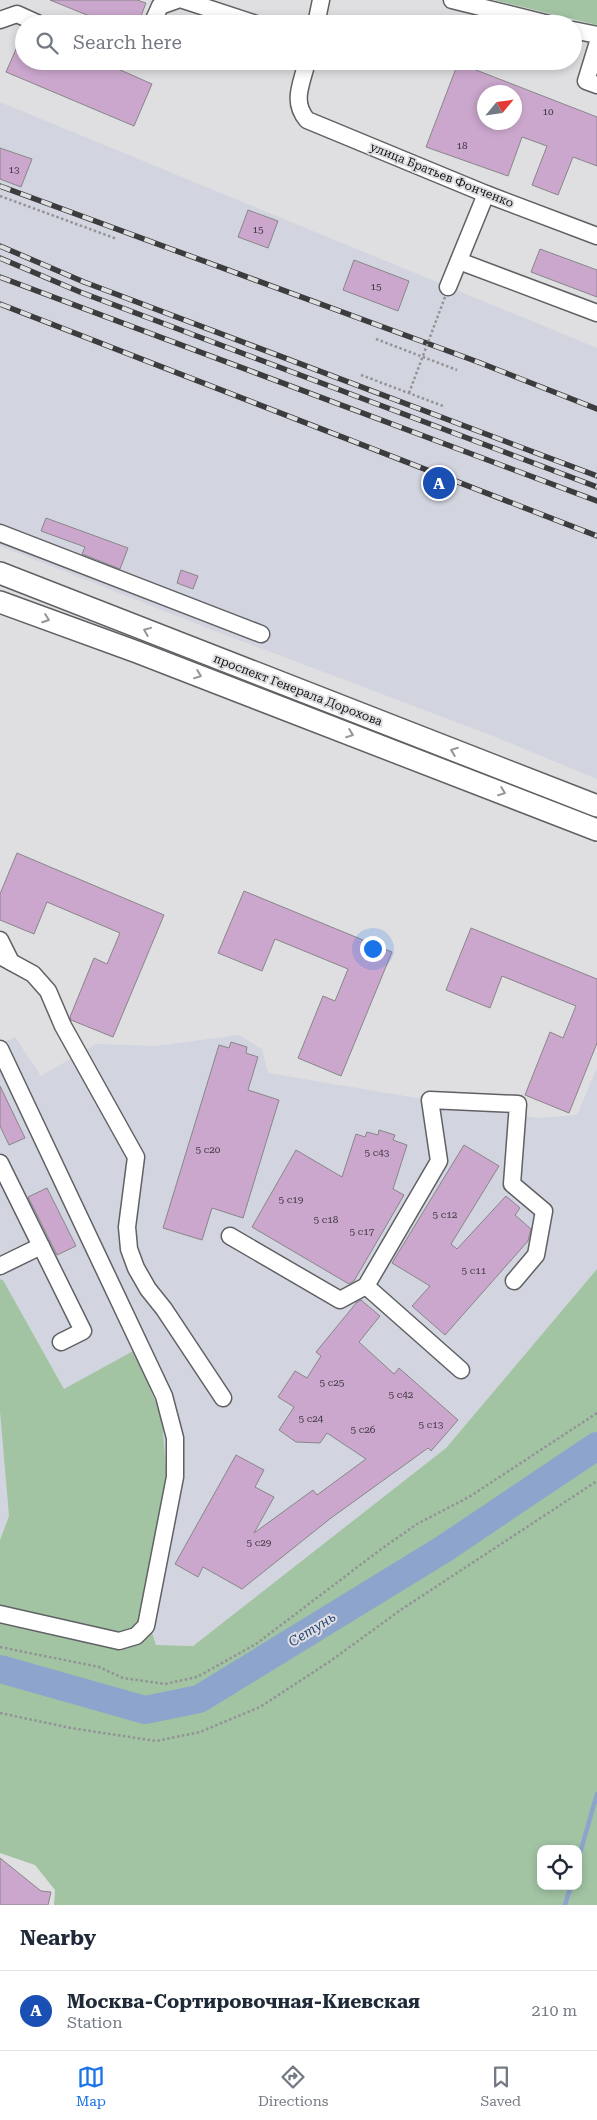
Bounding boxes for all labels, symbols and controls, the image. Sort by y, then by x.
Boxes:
search box [15,15,582,70]
icon: search [33,29,61,57]
text: Search here [73,31,182,54]
north arrow [477,85,522,130]
house number: 10 [542,106,554,117]
street label: улица Братьев Фонченко [368,140,516,210]
house number: 18 [456,140,468,151]
house number: 13 [8,164,20,175]
house number: 15 [252,224,264,235]
house number: 15 [370,281,382,292]
pin: A [423,464,455,502]
one-way arrow [41,613,50,623]
one-way arrow [143,627,152,637]
street label: проспект Генерала Дорохова [212,651,385,729]
one-way arrow [193,669,202,679]
one-way arrow [345,727,354,738]
one-way arrow [450,747,458,757]
one-way arrow [497,786,505,796]
your location [360,936,386,962]
house number: 5 с20 [196,1144,221,1155]
house number: 5 с43 [365,1147,390,1158]
house number: 5 с19 [279,1194,304,1205]
house number: 5 с12 [433,1209,458,1220]
house number: 5 с18 [314,1214,339,1225]
house number: 5 с17 [350,1226,375,1237]
house number: 5 с11 [462,1265,487,1276]
house number: 5 с25 [320,1377,345,1388]
house number: 5 с42 [389,1389,414,1400]
house number: 5 с24 [299,1413,324,1424]
house number: 5 с13 [419,1419,444,1430]
house number: 5 с26 [351,1424,376,1435]
house number: 5 с29 [247,1537,272,1548]
water label: Сетунь [285,1608,339,1650]
map controls [537,1845,582,1890]
button: locate [537,1845,582,1890]
text: Nearby [20,1926,96,1950]
text: Москва-Сортировочная-Киевская [67,1990,420,2013]
text: A [30,2001,42,2020]
text: 210 m [531,2001,577,2020]
text: Station [67,2013,123,2032]
tab: Map [76,2063,106,2109]
tab: Directions [258,2063,328,2109]
tab: Saved [480,2063,521,2109]

